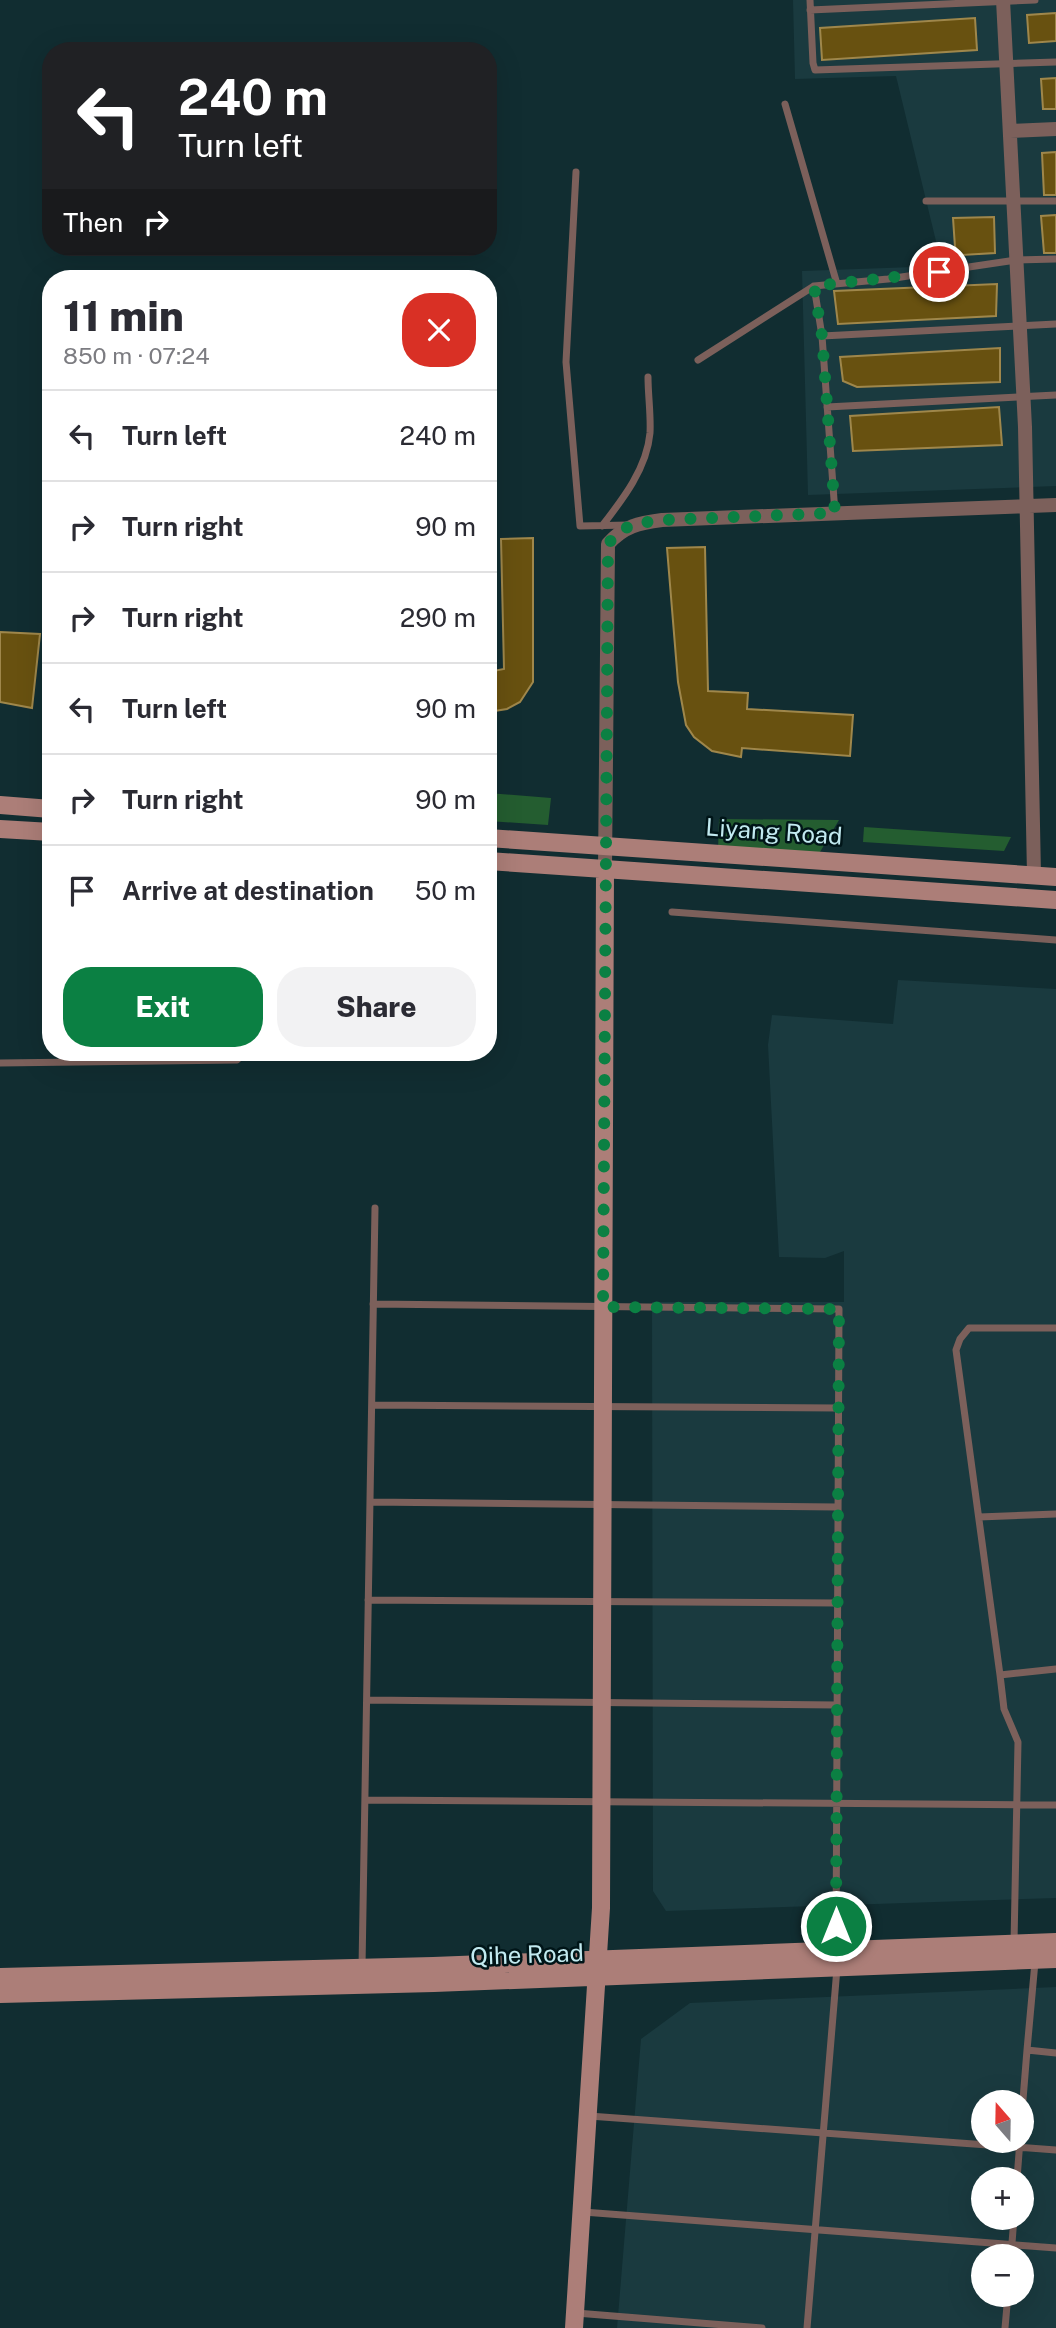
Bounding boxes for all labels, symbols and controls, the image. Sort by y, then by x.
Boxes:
text: 240 m [178,68,328,126]
icon: left [63,70,154,161]
text: Turn left [178,127,303,164]
icon: right [137,203,175,241]
text: Then [63,207,123,238]
pin [909,242,969,302]
icon: arrive [920,253,958,291]
text: 11 min [63,291,184,340]
button: close [402,293,476,367]
text: 850 m · 07:24 [63,342,210,369]
icon: left [63,417,101,455]
text: Turn left [122,420,227,451]
text: 240 m [399,420,476,451]
icon: right [63,508,101,546]
text: Turn right [122,511,244,542]
text: 90 m [415,511,476,542]
icon: right [63,599,101,637]
text: Turn right [122,602,244,633]
text: 290 m [400,602,476,633]
icon: left [63,690,101,728]
text: Turn left [122,693,227,724]
text: 90 m [415,693,476,724]
icon: right [63,781,101,819]
text: Turn right [122,784,244,815]
text: 90 m [415,784,476,815]
street label: Liyang Road [705,812,843,850]
icon: arrive [63,872,101,910]
text: Arrive at destination [122,875,374,906]
text: 50 m [415,875,476,906]
button: Exit [63,967,263,1047]
button: Share [277,967,476,1047]
position arrow [799,1889,873,1963]
street label: Qihe Road [470,1938,584,1970]
north arrow [971,2090,1034,2152]
map controls [971,2090,1034,2307]
button: + [971,2167,1034,2230]
button: − [971,2244,1034,2307]

